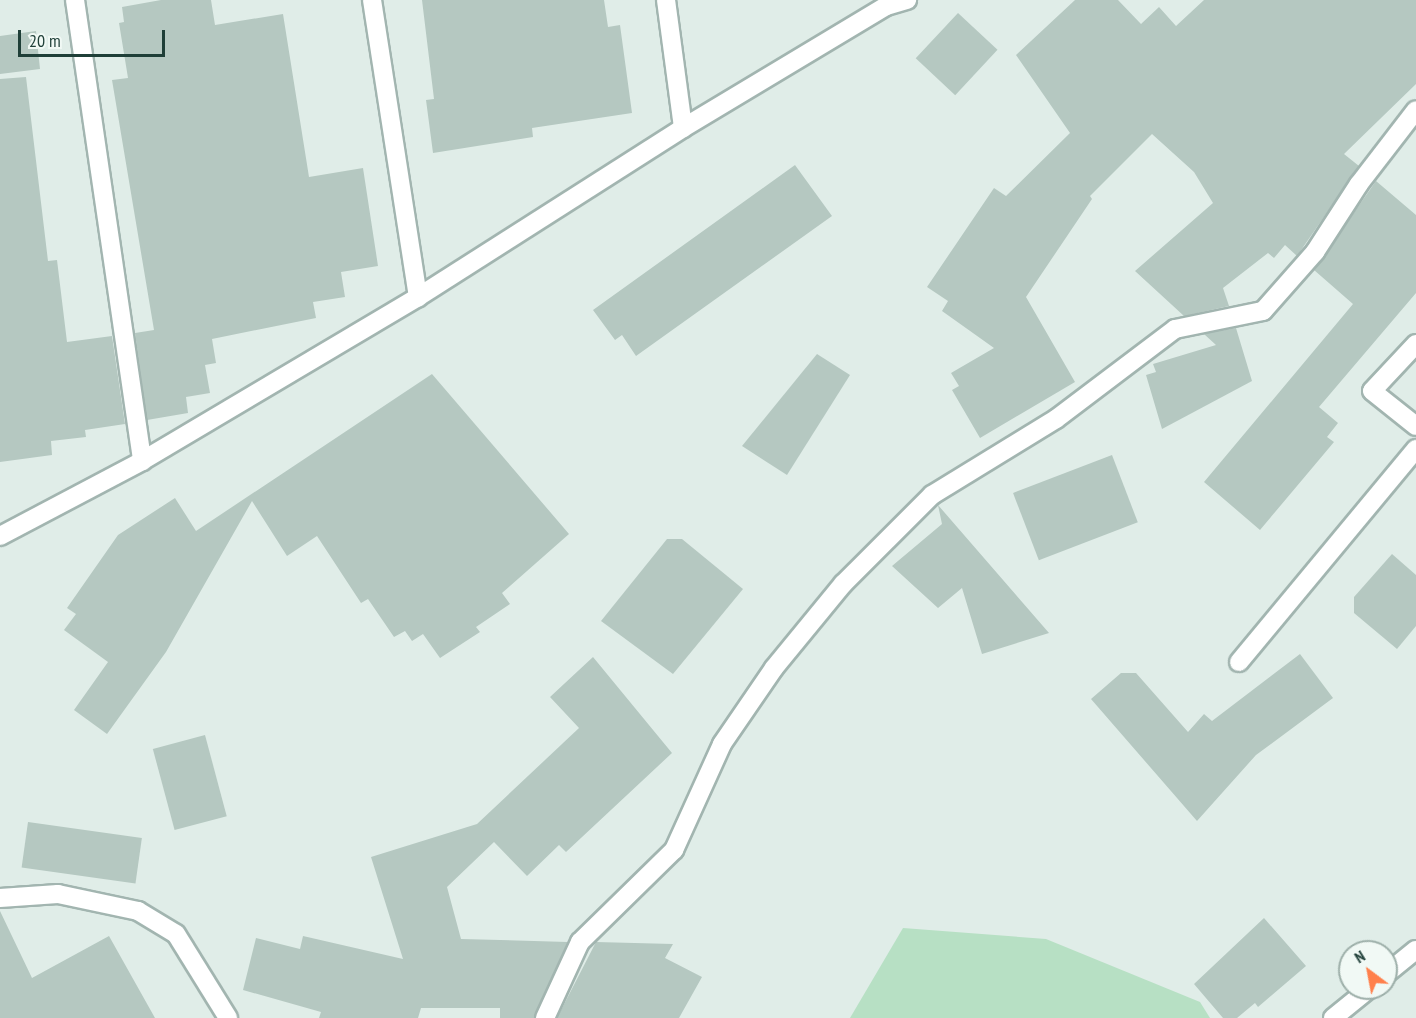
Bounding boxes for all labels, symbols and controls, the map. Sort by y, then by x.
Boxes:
scale bar [21,18,168,56]
text: 20 m [29,29,61,52]
north arrow [1338,940,1398,1000]
text: N [1351,946,1368,967]

